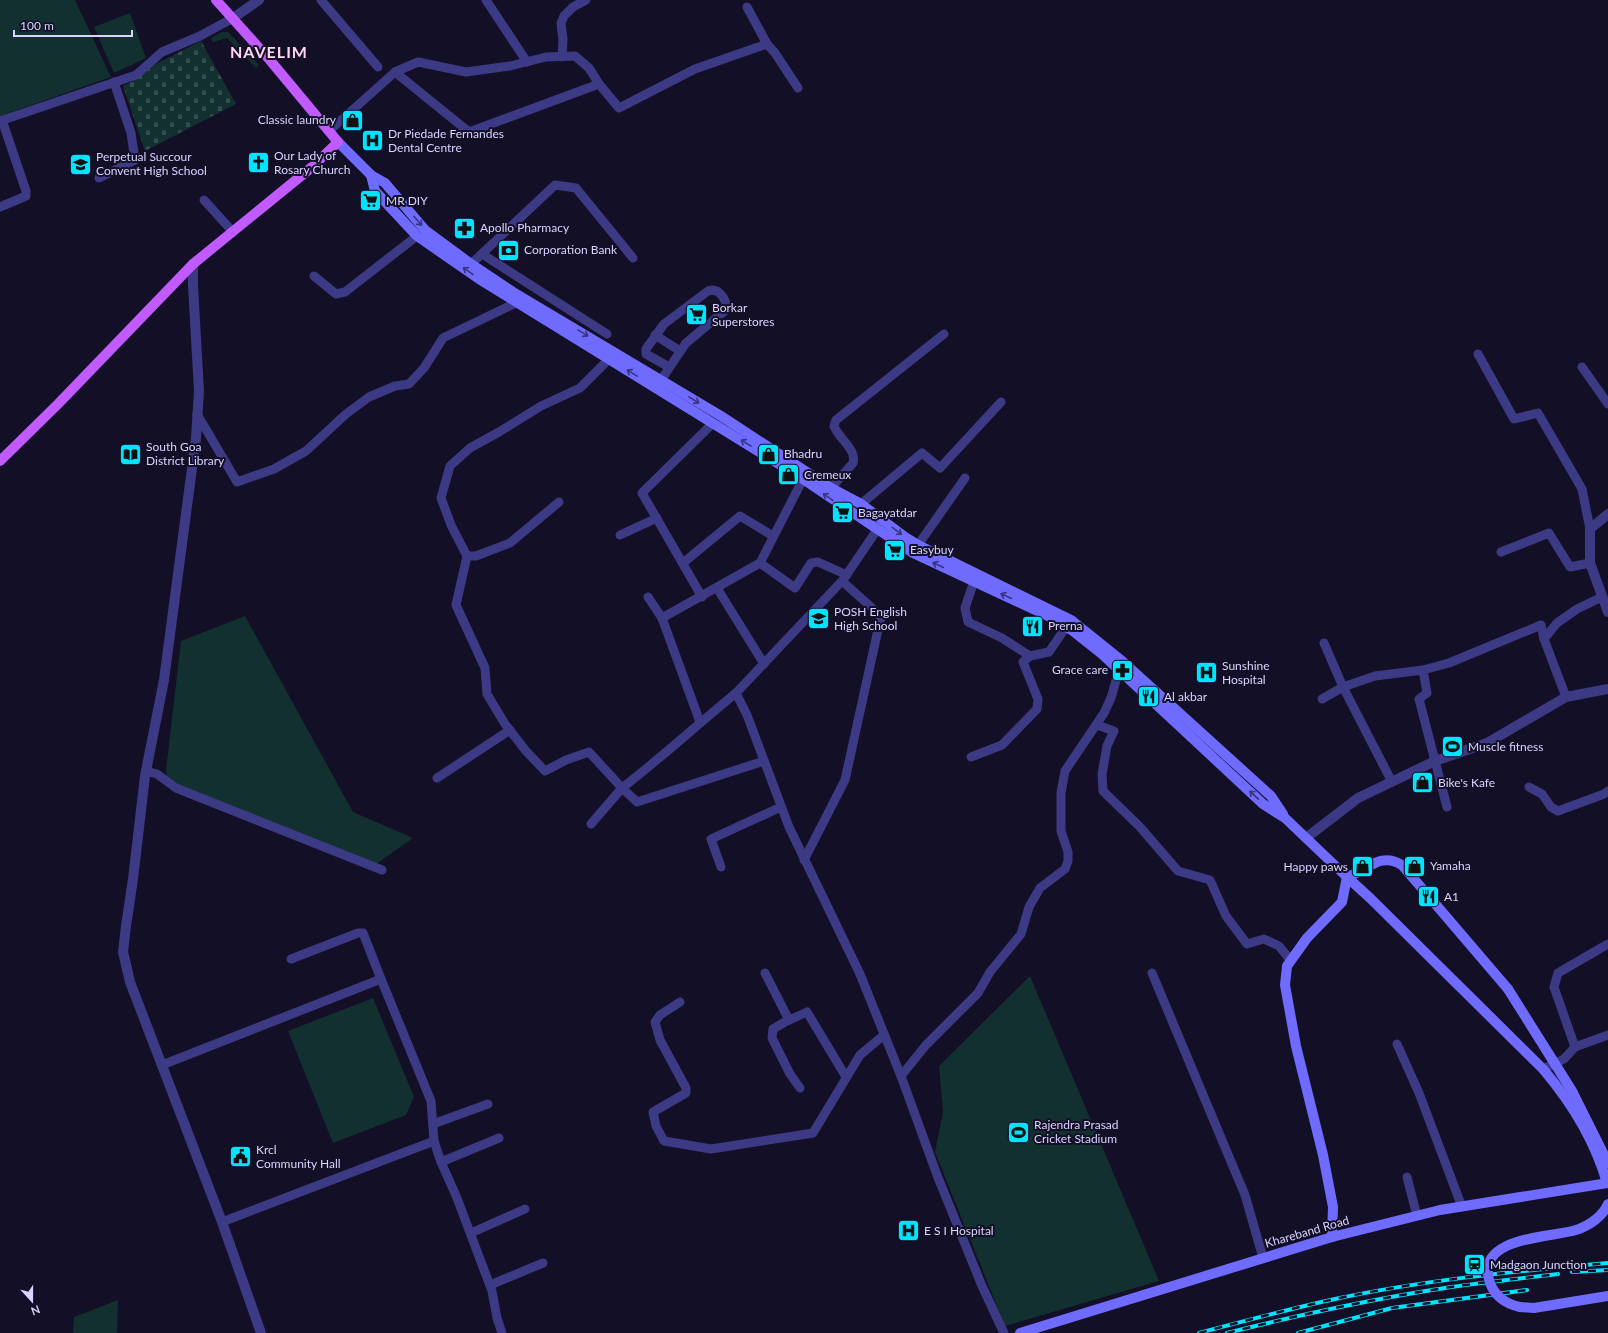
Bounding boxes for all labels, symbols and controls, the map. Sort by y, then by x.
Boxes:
scale bar [14,12,132,38]
text: 100 m [20,18,54,33]
district label: NAVELIM [230,42,308,61]
shop icon: Classic laundry [339,107,365,133]
place label: Classic laundry [258,112,337,127]
place label: Dr Piedade Fernandes Dental Centre [388,126,504,155]
hospital icon: Dr Piedade Fernandes Dental Centre [359,128,385,154]
place label: Our Lady of Rosary Church [274,148,350,177]
place label: Perpetual Succour Convent High School [96,149,207,178]
church icon: Our Lady of Rosary Church [246,150,272,176]
school or university icon: Perpetual Succour Convent High School [68,151,94,177]
supermarket icon: MR DIY [358,188,384,214]
place label: MR DIY [386,193,428,208]
pharmacy icon: Apollo Pharmacy [452,215,478,241]
one-way arrow [413,216,422,227]
place label: Apollo Pharmacy [480,220,570,235]
bank icon: Corporation Bank [495,237,521,263]
place label: Corporation Bank [524,242,618,257]
one-way arrow [463,267,474,275]
place label: Borkar Superstores [712,300,774,329]
supermarket icon: Borkar Superstores [684,302,710,328]
one-way arrow [577,329,588,337]
one-way arrow [627,369,638,377]
one-way arrow [688,396,699,404]
place label: South Goa District Library [146,439,225,468]
one-way arrow [740,439,752,447]
library icon: South Goa District Library [118,441,144,467]
shop icon: Bhadru [756,441,782,467]
place label: Bhadru [784,446,822,461]
shop icon: Cremeux [776,462,802,488]
place label: Cremeux [804,467,851,482]
one-way arrow [823,493,834,501]
supermarket icon: Bagayatdar [830,500,856,526]
place label: Bagayatdar [858,505,918,520]
one-way arrow [892,527,903,536]
supermarket icon: Easybuy [882,537,908,563]
place label: Easybuy [910,542,955,557]
one-way arrow [933,561,945,568]
one-way arrow [1000,592,1012,599]
place label: POSH English High School [834,604,907,633]
school or university icon: POSH English High School [805,606,831,632]
restaurant icon: Prerna [1020,613,1046,639]
place label: Prerna [1048,618,1083,633]
pharmacy icon: Grace care [1110,657,1136,683]
place label: Sunshine Hospital [1222,658,1270,687]
hospital icon: Sunshine Hospital [1193,660,1219,686]
place label: Grace care [1052,662,1108,677]
restaurant icon: Al akbar [1135,684,1161,710]
place label: Al akbar [1164,689,1208,704]
sports icon: Muscle fitness [1440,734,1466,760]
place label: Muscle fitness [1468,739,1544,754]
shop icon: Bike's Kafe [1409,770,1435,796]
place label: Bike's Kafe [1438,775,1495,790]
one-way arrow [1249,791,1259,800]
shop icon: Yamaha [1401,853,1427,879]
shop icon: Happy paws [1350,854,1376,880]
place label: Yamaha [1430,858,1471,873]
place label: Happy paws [1284,859,1348,874]
restaurant icon: A1 [1415,884,1441,910]
place label: A1 [1444,889,1459,904]
place label: Rajendra Prasad Cricket Stadium [1034,1117,1119,1146]
sports icon: Rajendra Prasad Cricket Stadium [1005,1119,1031,1145]
place label: Krcl Community Hall [256,1142,341,1171]
public building icon: Krcl Community Hall [228,1144,254,1170]
street label: Khareband Road [1263,1212,1351,1251]
hospital icon: E S I Hospital [895,1218,921,1244]
place label: E S I Hospital [924,1223,994,1238]
station icon: Madgaon Junction [1462,1252,1488,1278]
place label: Madgaon Junction [1490,1257,1587,1272]
north arrow [12,1281,52,1321]
text: N [29,1303,42,1318]

